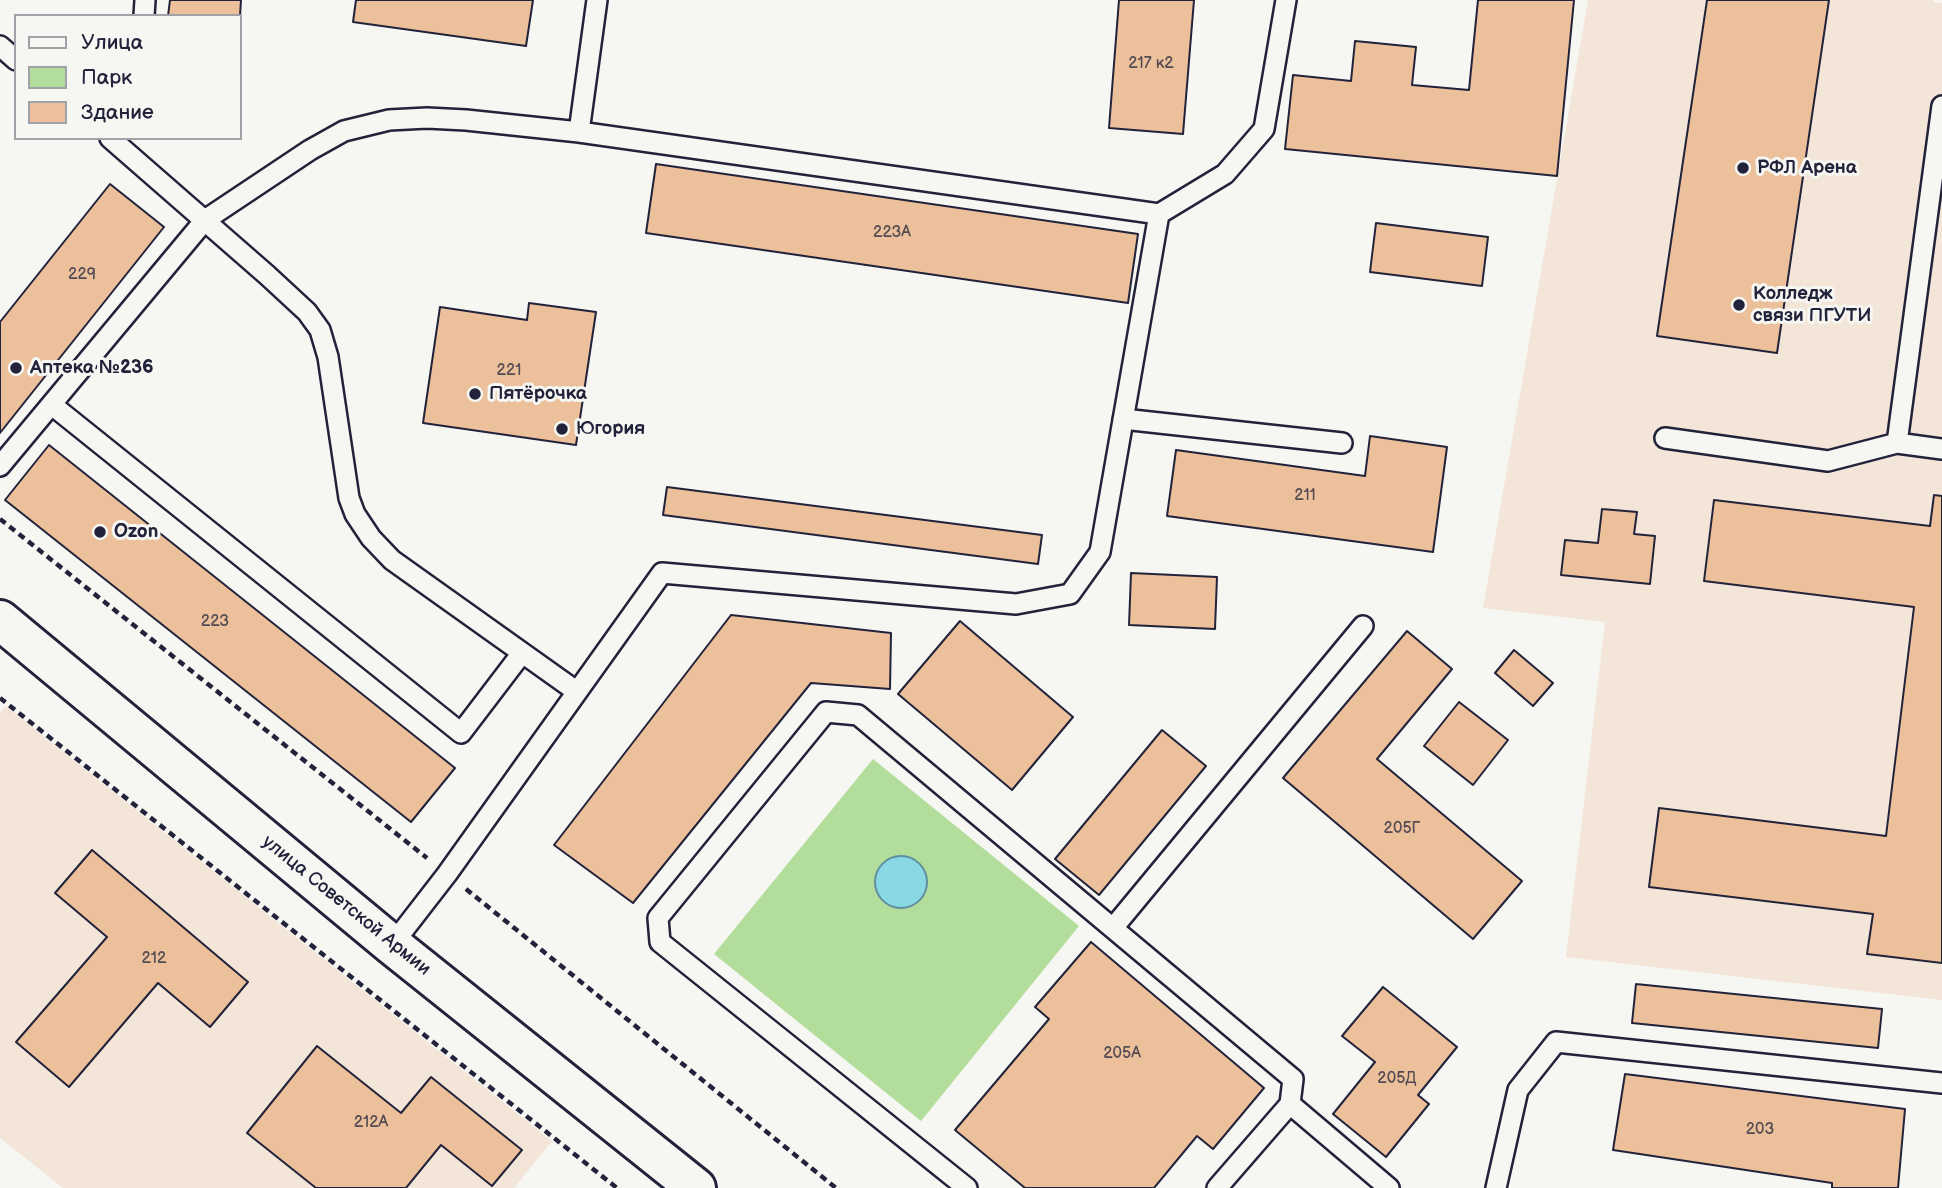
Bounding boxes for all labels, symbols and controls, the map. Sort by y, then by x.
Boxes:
legend [14,14,242,140]
text: Улица [81,30,143,55]
house number: 217 к2 [1128,54,1174,74]
text: Парк [81,65,132,90]
text: Здание [81,100,154,125]
place label: РФЛ Арена [1757,157,1857,179]
marker: РФЛ Арена [1735,160,1751,176]
house number: 223А [873,223,911,243]
house number: 229 [68,265,96,285]
place label: Колледж связи ПГУТИ [1753,283,1871,327]
marker: Колледж связи ПГУТИ [1731,297,1747,313]
place label: Аптека №236 [30,357,154,379]
marker: Аптека №236 [8,360,24,376]
house number: 221 [497,361,521,381]
place label: Пятёрочка [489,383,587,405]
marker: Пятёрочка [467,386,483,402]
place label: Югория [576,418,645,440]
marker: Югория [554,421,570,437]
house number: 211 [1294,486,1316,506]
place label: Ozon [114,521,158,543]
marker: Ozon [92,524,108,540]
house number: 223 [201,612,229,632]
house number: 205Г [1384,819,1420,839]
street label: улица Советской Армии [257,831,435,981]
house number: 212 [142,949,166,969]
house number: 205А [1103,1044,1141,1064]
house number: 205Д [1377,1069,1417,1089]
house number: 212А [354,1113,388,1133]
house number: 203 [1746,1120,1774,1140]

